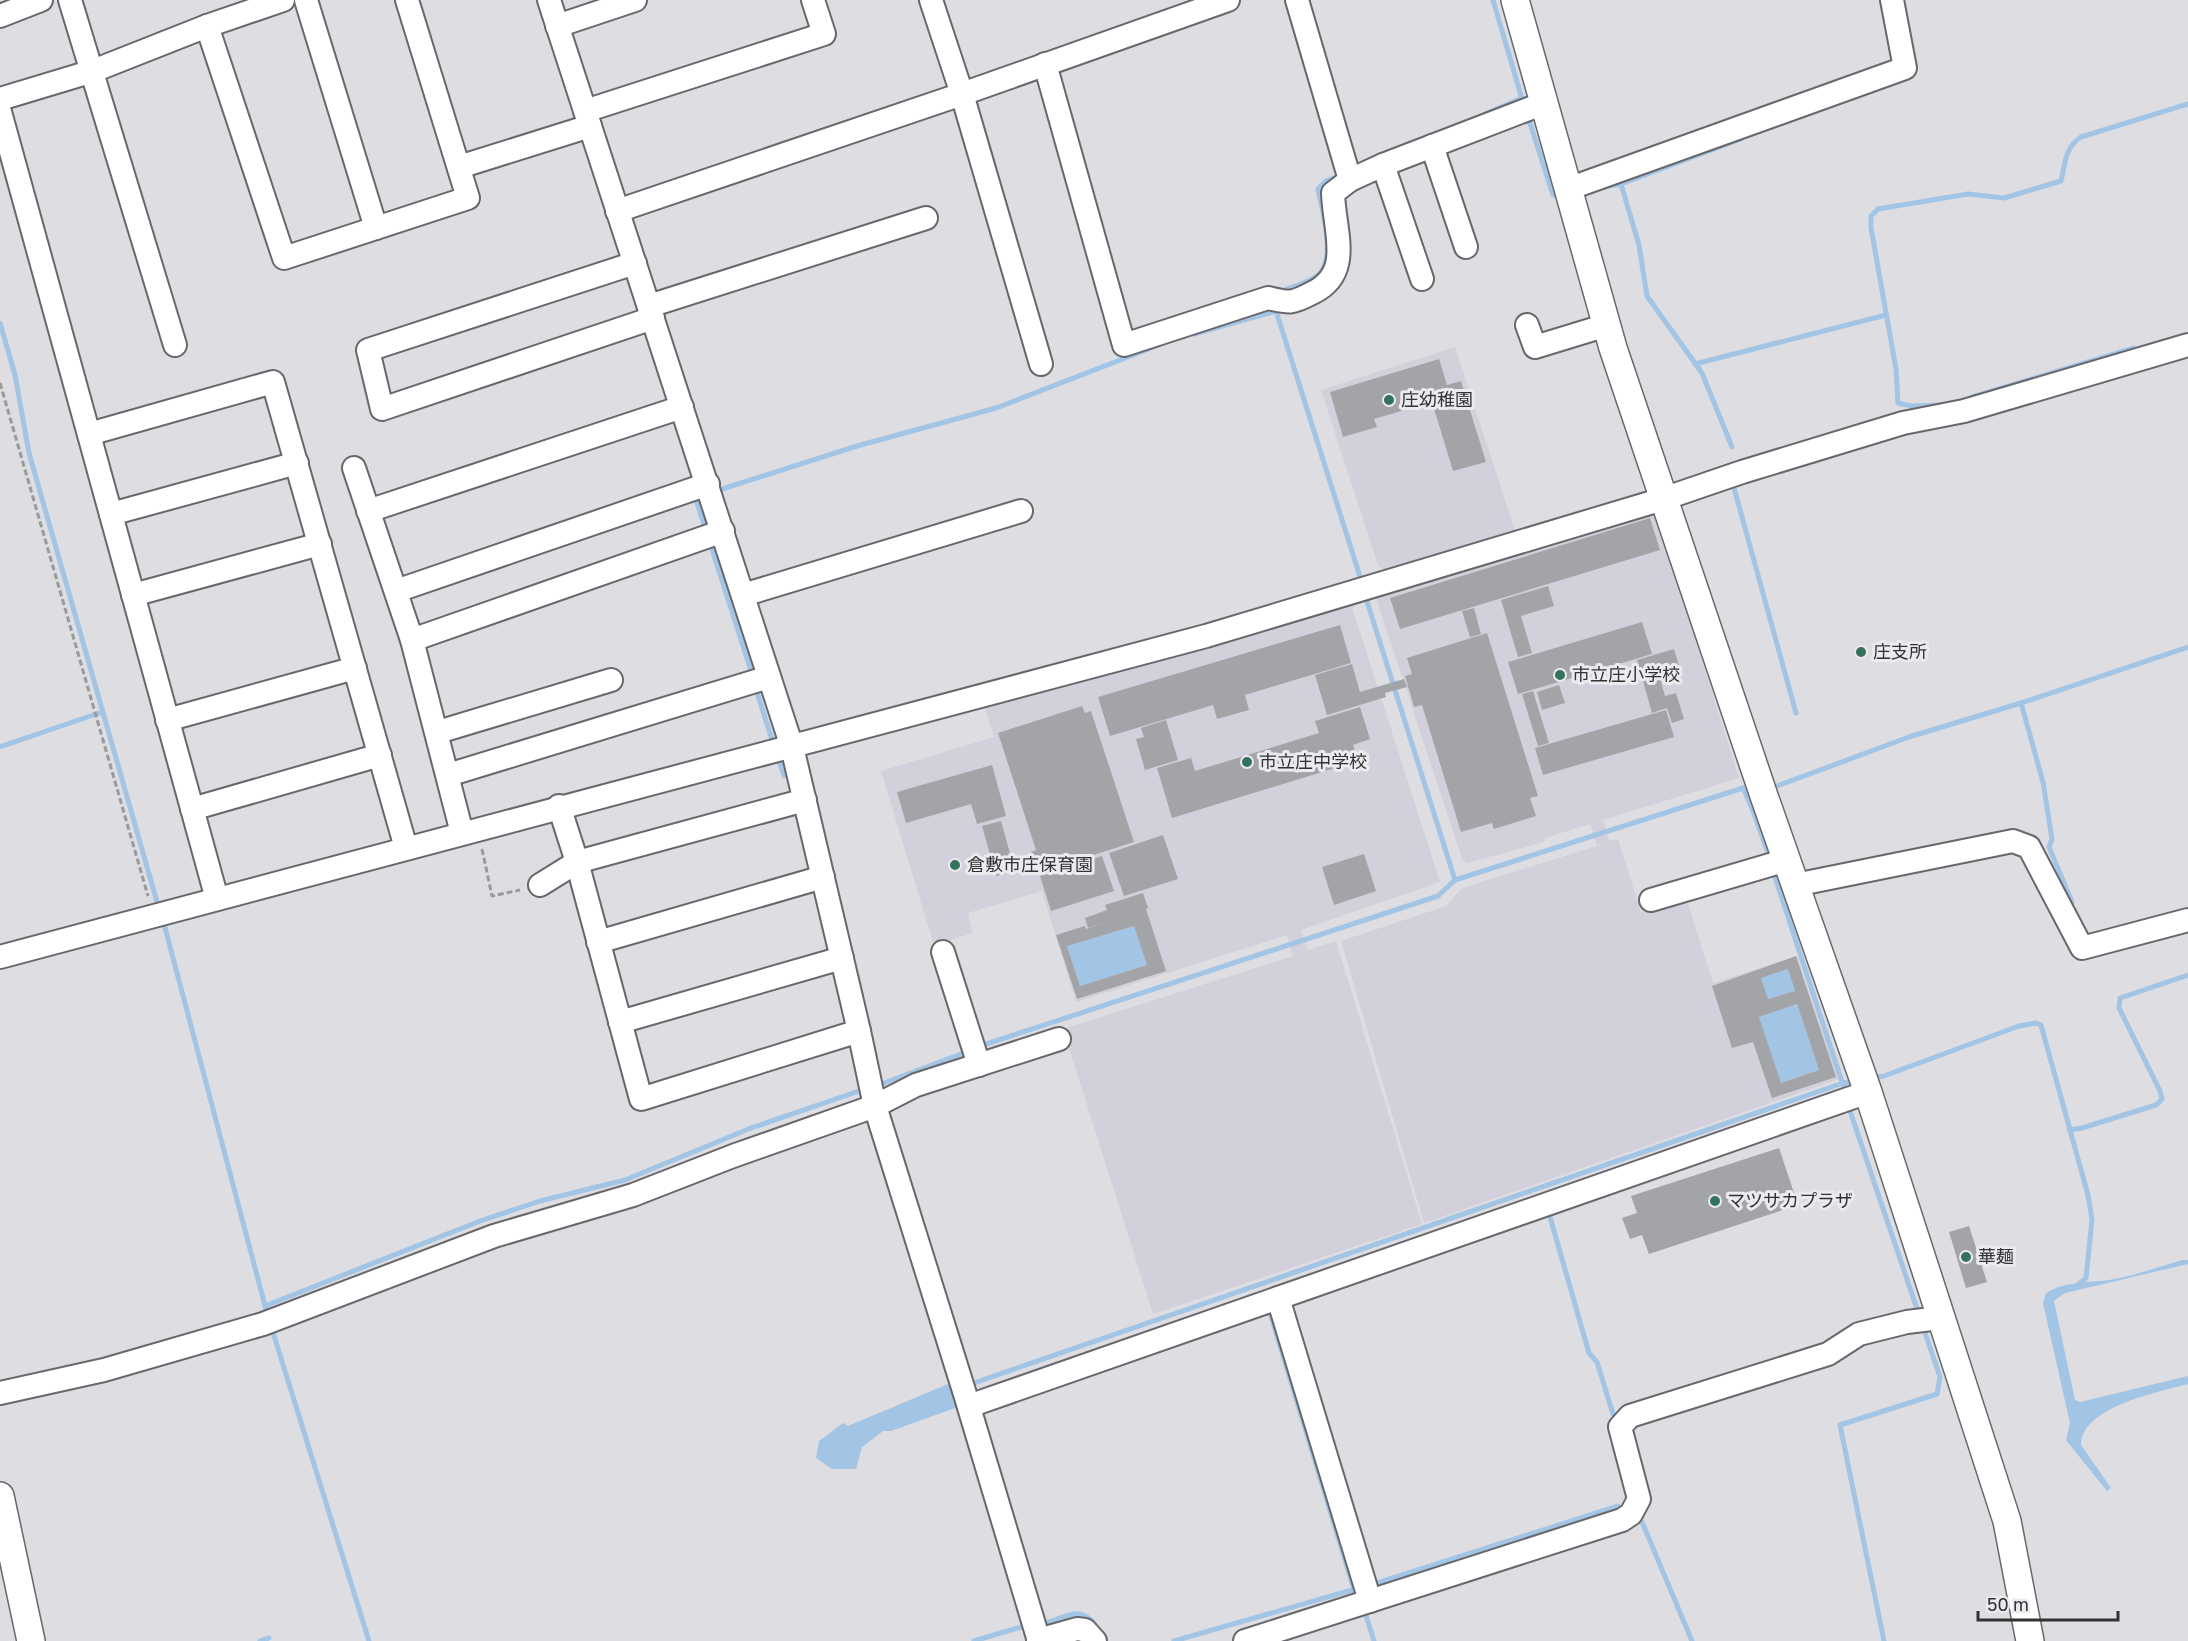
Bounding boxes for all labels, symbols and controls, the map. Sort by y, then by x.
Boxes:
place label: 庄幼稚園 [1401,388,1473,410]
marker: 庄幼稚園 [1382,393,1396,407]
place label: 庄支所 [1873,640,1927,662]
marker: 庄支所 [1854,645,1868,659]
place label: 市立庄小学校 [1572,663,1680,685]
marker: 市立庄小学校 [1553,668,1567,682]
place label: 市立庄中学校 [1259,750,1367,772]
marker: 市立庄中学校 [1240,755,1254,769]
place label: 倉敷市庄保育園 [967,853,1093,875]
marker: 倉敷市庄保育園 [948,858,962,872]
place label: マツサカプラザ [1727,1189,1853,1211]
marker: マツサカプラザ [1708,1194,1722,1208]
place label: 華麺 [1978,1245,2014,1267]
marker: 華麺 [1959,1250,1973,1264]
scale bar [1978,1584,2118,1622]
text: 50 m [1987,1593,2029,1615]

